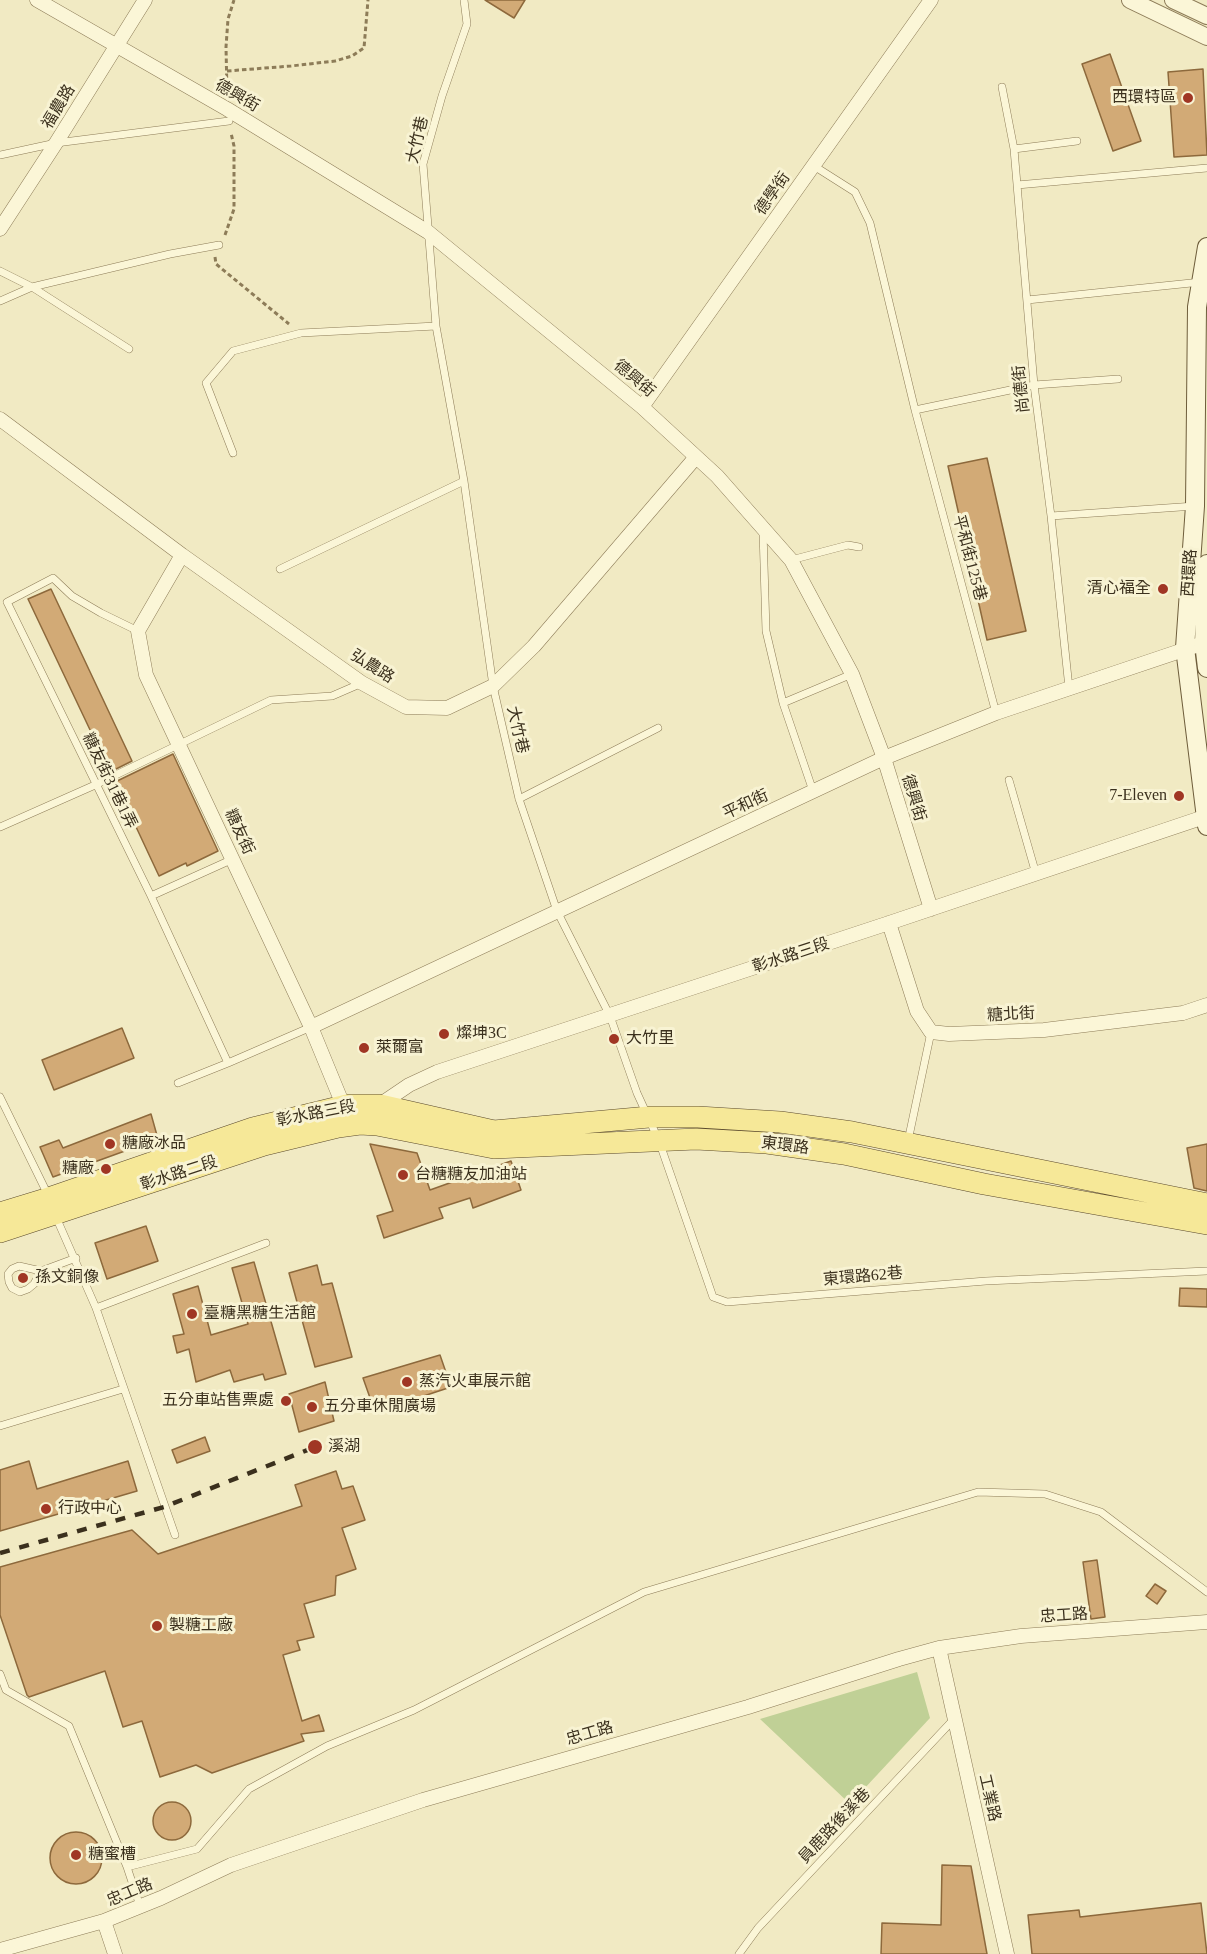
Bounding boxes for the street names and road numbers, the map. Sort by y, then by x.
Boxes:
street label: 德興街 [211,76,263,116]
street label: 福農路 [38,81,80,133]
street label: 大竹巷 [403,114,433,166]
street label: 德學街 [751,169,795,219]
street label: 德興街 [609,356,659,402]
street label: 尚德街 [1010,364,1034,414]
street label: 平和街125巷 [948,513,990,603]
street label: 西環路 [1179,548,1201,598]
street label: 弘農路 [347,646,397,688]
street label: 大竹巷 [502,704,532,756]
street label: 糖友街31巷1弄 [78,730,140,832]
street label: 德興街 [897,772,929,824]
street label: 平和街 [720,786,772,824]
street label: 糖友街 [220,806,258,858]
street label: 彰水路三段 [750,935,832,977]
street label: 糖北街 [987,1004,1035,1026]
street label: 彰水路三段 [275,1097,357,1131]
street label: 東環路 [760,1134,810,1158]
street label: 彰水路二段 [138,1153,220,1195]
street label: 東環路62巷 [822,1264,904,1290]
street label: 忠工路 [1039,1605,1089,1627]
street label: 忠工路 [564,1718,616,1750]
street label: 工業路 [974,1772,1004,1824]
street label: 員鹿路後溪巷 [795,1784,875,1868]
street label: 忠工路 [104,1875,156,1911]

